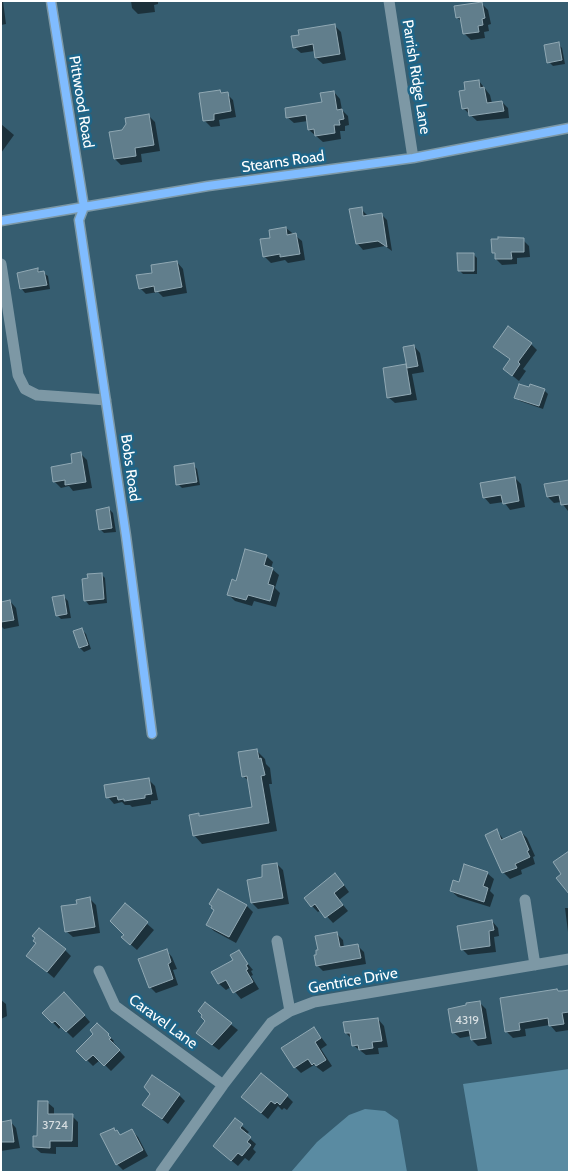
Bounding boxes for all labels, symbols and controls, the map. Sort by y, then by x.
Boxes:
street label: Parrish Ridge Lane [398,18,434,136]
street label: Pittwood Road [65,55,97,149]
street label: Stearns Road [240,147,326,177]
street label: Bobs Road [116,433,144,503]
street label: Gentrice Drive [307,964,399,998]
street label: Caravel Lane [125,991,201,1053]
house number: 4319 [455,1013,479,1027]
house number: 3724 [42,1118,68,1132]

